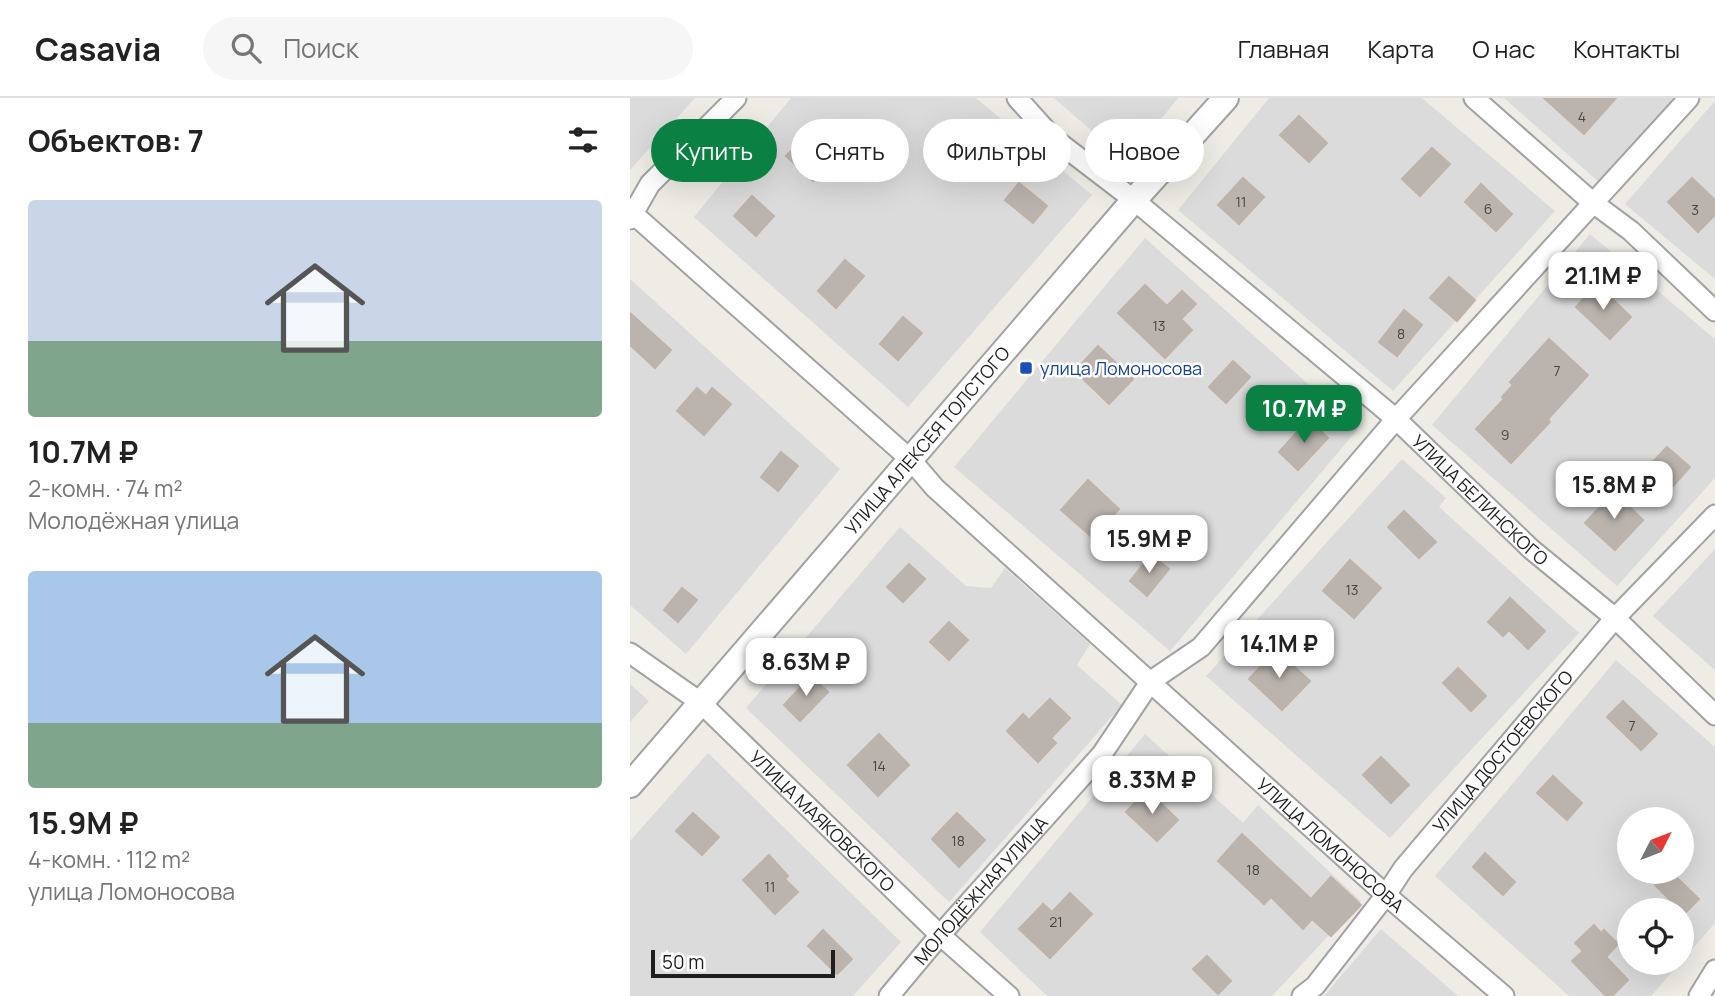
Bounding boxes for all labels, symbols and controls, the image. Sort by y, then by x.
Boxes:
search box [203,17,693,80]
text: Casavia [35,26,161,71]
icon: search [227,29,265,67]
text: Поиск [283,30,359,66]
text: Главная [1238,32,1329,65]
text: Карта [1367,32,1434,65]
text: О нас [1472,32,1535,65]
text: Контакты [1573,32,1680,65]
house number: 4 [1578,107,1586,126]
chip: Купить [651,119,777,182]
chip: Снять [791,119,909,182]
chip: Фильтры [923,119,1071,182]
chip: Новое [1085,119,1204,182]
text: Объектов: 7 [28,120,204,161]
icon: filters [564,121,602,159]
house number: 11 [1236,192,1246,211]
house number: 6 [1484,199,1492,218]
house number: 3 [1691,200,1699,219]
icon: home [252,245,378,371]
pin: 21.1M ₽ [1538,252,1668,312]
text: 21.1M ₽ [1564,259,1642,291]
house number: 13 [1152,316,1166,335]
house number: 8 [1397,324,1405,343]
street label: УЛИЦА АЛЕКСЕЯ ТОЛСТОГО [839,341,1015,540]
place label: улица Ломоносова [1040,356,1202,380]
marker: улица Ломоносова [1018,360,1034,376]
house number: 7 [1553,361,1561,380]
pin: 10.7M ₽ [1239,386,1369,445]
text: 10.7M ₽ [1262,392,1346,424]
house number: 9 [1501,425,1509,444]
street label: УЛИЦА БЕЛИНСКОГО [1407,429,1553,570]
text: 10.7M ₽ [28,431,138,472]
pin: 15.8M ₽ [1549,462,1679,521]
text: 15.8M ₽ [1572,468,1656,500]
text: 2-комн. · 74 m² [28,472,183,504]
text: Молодёжная улица [28,504,239,536]
pin: 15.9M ₽ [1084,516,1214,575]
text: 15.9M ₽ [1107,522,1191,554]
house number: 13 [1345,580,1359,599]
icon: home [252,616,378,742]
pin: 14.1M ₽ [1214,620,1344,680]
text: 14.1M ₽ [1240,627,1318,659]
pin: 8.63M ₽ [741,638,871,698]
text: 8.63M ₽ [762,645,850,677]
street label: УЛИЦА ДОСТОЕВСКОГО [1427,665,1578,838]
house number: 7 [1628,716,1636,735]
street label: УЛИЦА МАЯКОВСКОГО [745,745,900,897]
house number: 14 [872,756,886,775]
pin: 8.33M ₽ [1087,756,1217,816]
text: 8.33M ₽ [1108,763,1196,795]
street label: УЛИЦА ЛОМОНОСОВА [1252,772,1410,918]
text: 15.9M ₽ [28,802,139,843]
north arrow [1617,807,1694,884]
map controls [1617,807,1694,975]
street label: МОЛОДЁЖНАЯ УЛИЦА [908,810,1053,969]
house number: 18 [951,831,965,850]
text: 4-комн. · 112 m² [28,843,190,875]
house number: 18 [1246,860,1260,879]
text: улица Ломоносова [28,875,235,907]
house number: 11 [765,877,775,896]
button: locate [1617,898,1694,975]
house number: 21 [1049,912,1063,931]
scale bar [651,947,835,979]
text: 50 m [662,949,704,975]

